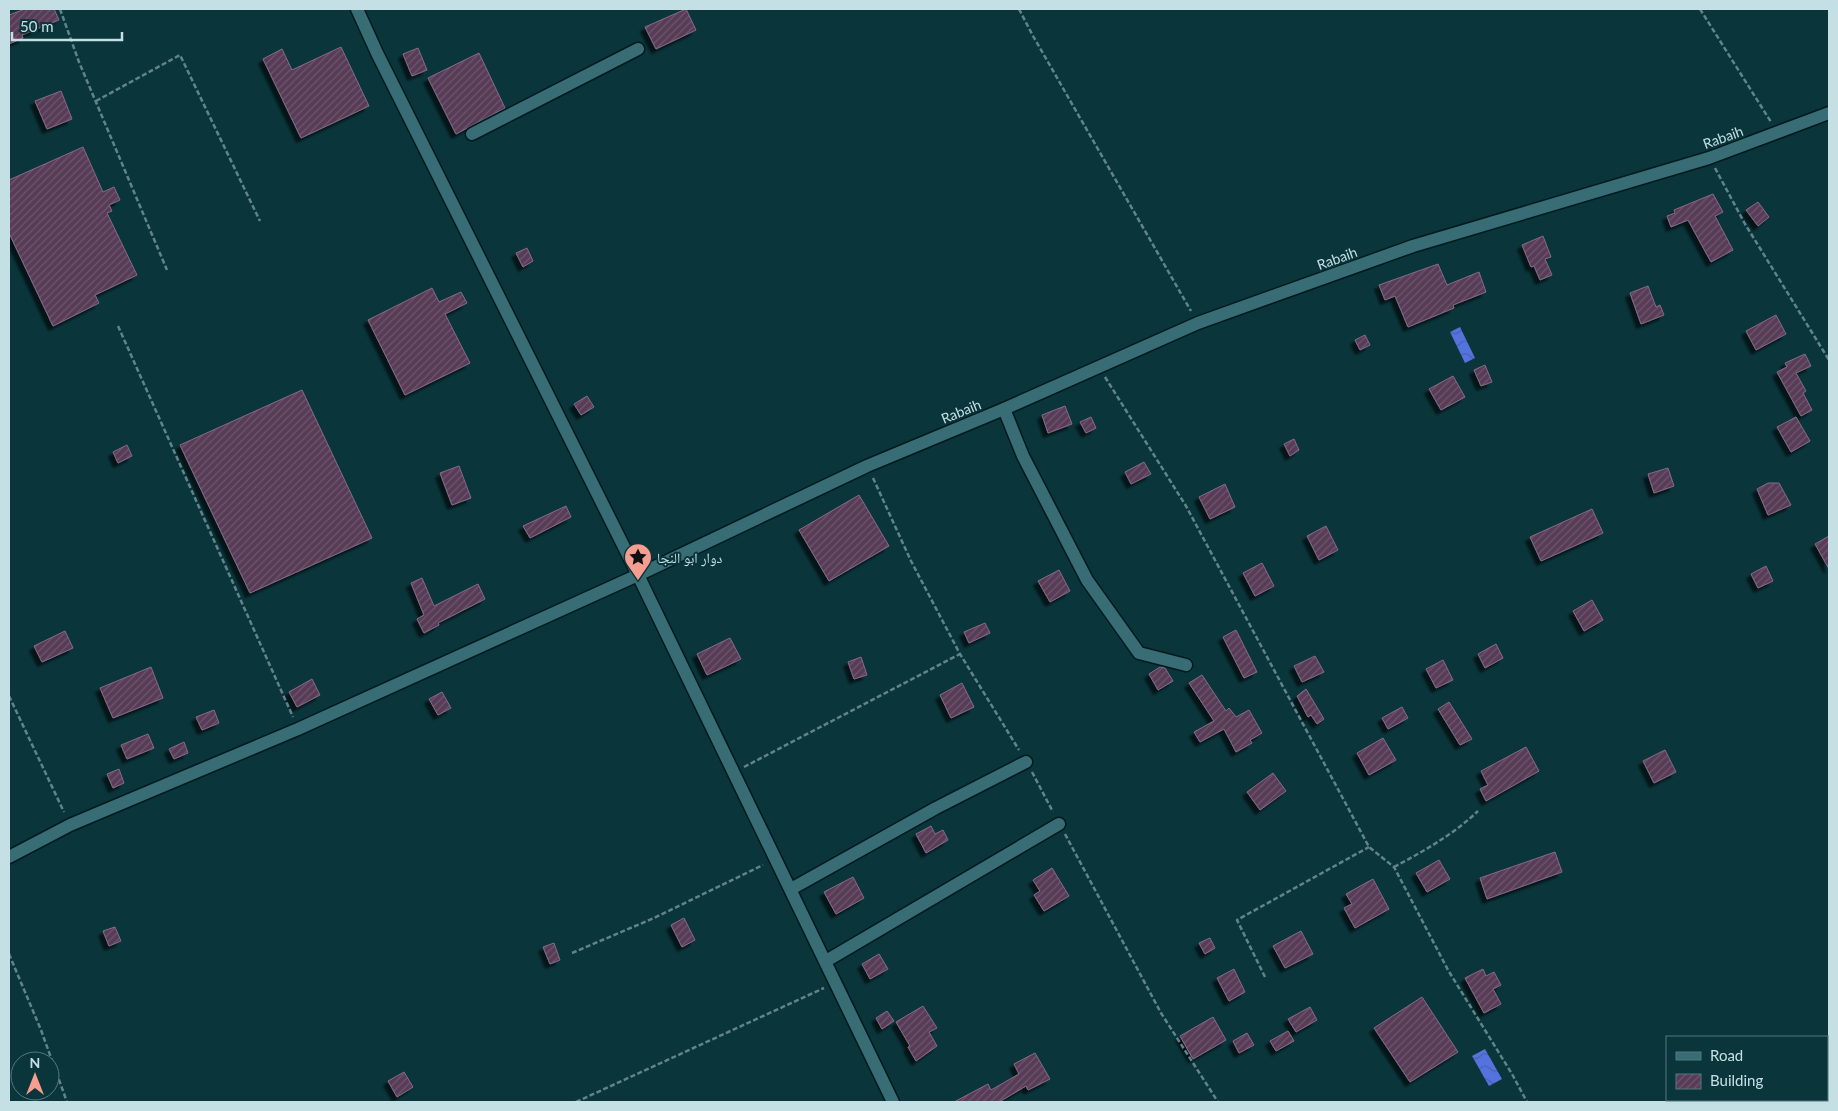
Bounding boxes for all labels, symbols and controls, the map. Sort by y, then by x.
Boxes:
scale bar [12,10,122,42]
text: 50 m [20,17,54,35]
street label: Rabaih [1701,122,1745,152]
street label: Rabaih [1315,243,1359,273]
street label: Rabaih [939,395,983,427]
place icon: دوار ابو النجا [623,542,653,581]
place label: دوار ابو النجا [657,549,722,567]
legend [1666,1036,1828,1101]
text: Road [1710,1046,1743,1064]
north arrow [10,1051,60,1101]
text: N [30,1054,40,1071]
text: Building [1710,1071,1763,1089]

